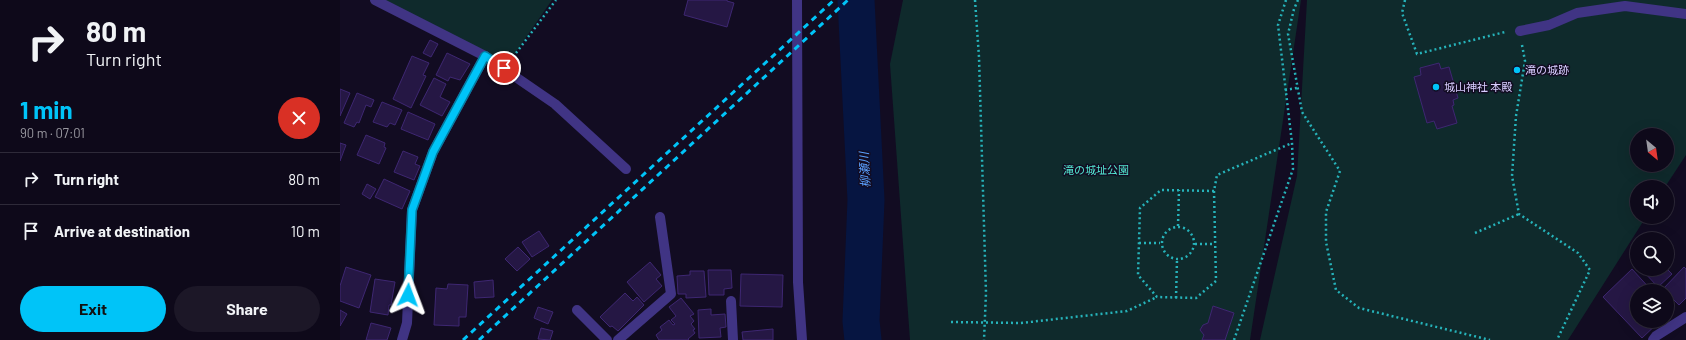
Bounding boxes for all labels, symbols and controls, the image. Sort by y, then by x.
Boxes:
text: 80 m [86,14,146,48]
icon: right [20,16,72,68]
text: Turn right [86,48,162,70]
pin [487,51,521,85]
icon: arrive [493,57,515,79]
place label: 滝の城跡 [1525,63,1569,76]
marker: 滝の城跡 [1512,65,1522,75]
place label: 城山神社 本殿 [1444,80,1512,93]
marker: 城山神社 本殿 [1431,82,1441,92]
text: 1 min [20,95,73,124]
button: close [278,97,320,139]
text: 90 m · 07:01 [20,125,85,141]
north arrow [1630,128,1674,172]
map controls [1630,128,1674,328]
water label: 柳瀬川 [856,150,872,188]
park label: 滝の城址公園 [1063,163,1129,176]
icon: right [20,168,42,190]
text: Turn right [54,170,119,188]
text: 80 m [288,170,320,188]
button: sound [1630,180,1674,224]
icon: arrive [20,220,42,242]
text: Arrive at destination [54,222,190,240]
text: 10 m [291,222,320,240]
button: search [1630,232,1674,276]
position arrow [387,274,429,316]
button: layers [1630,284,1674,328]
button: Exit [20,286,166,332]
button: Share [174,286,320,332]

